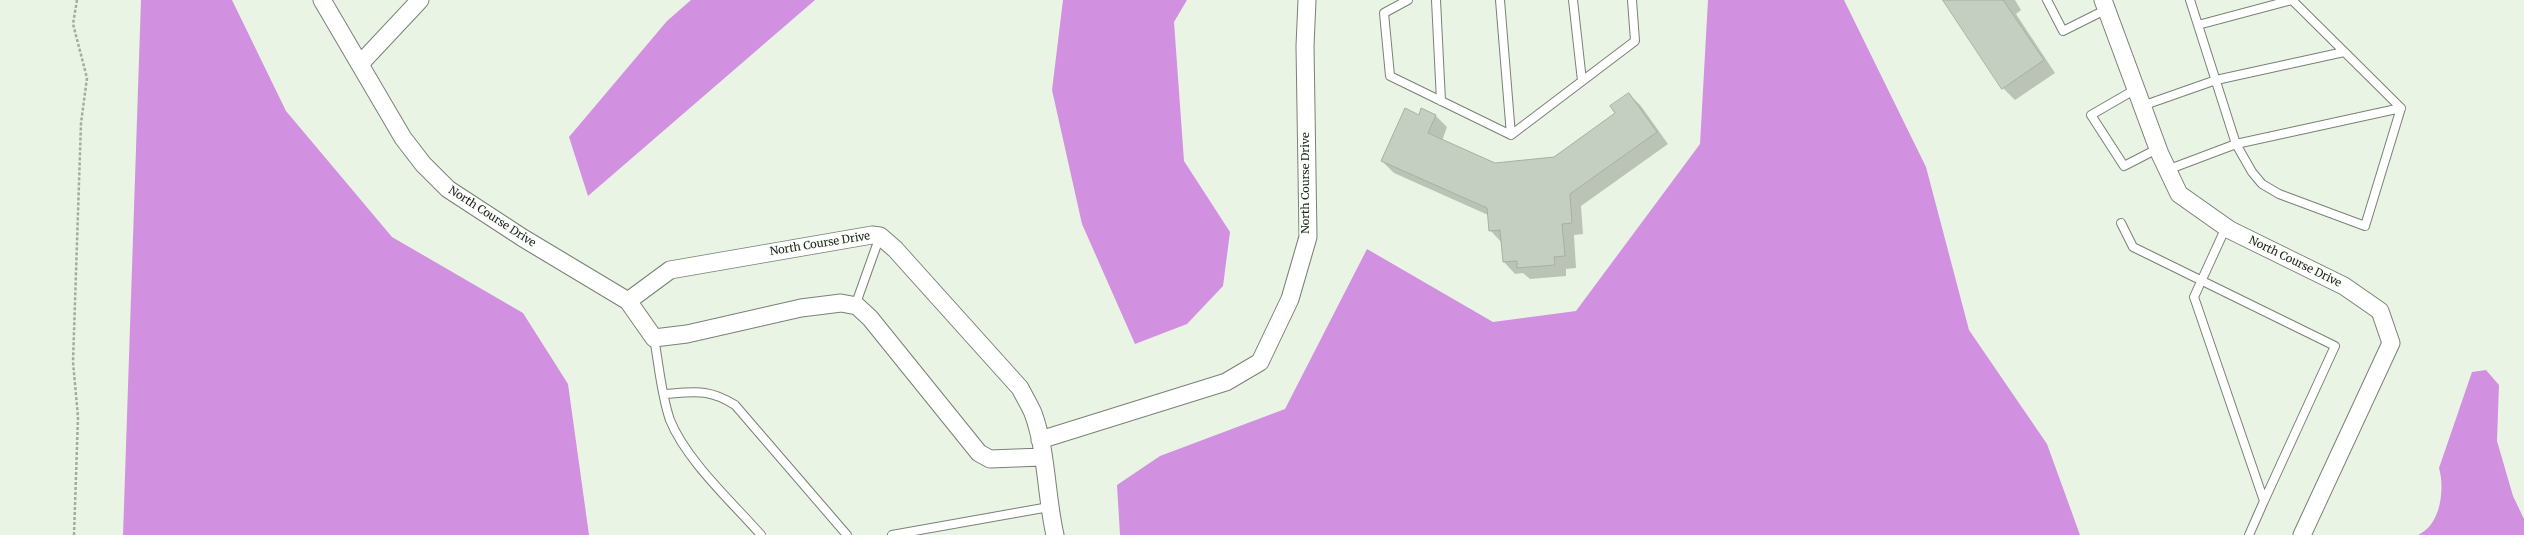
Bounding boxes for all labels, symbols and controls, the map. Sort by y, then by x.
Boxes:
street label: North Course Drive [1299,132,1313,234]
street label: North Course Drive [446,184,538,250]
street label: North Course Drive [769,230,871,258]
street label: North Course Drive [2247,234,2343,290]

